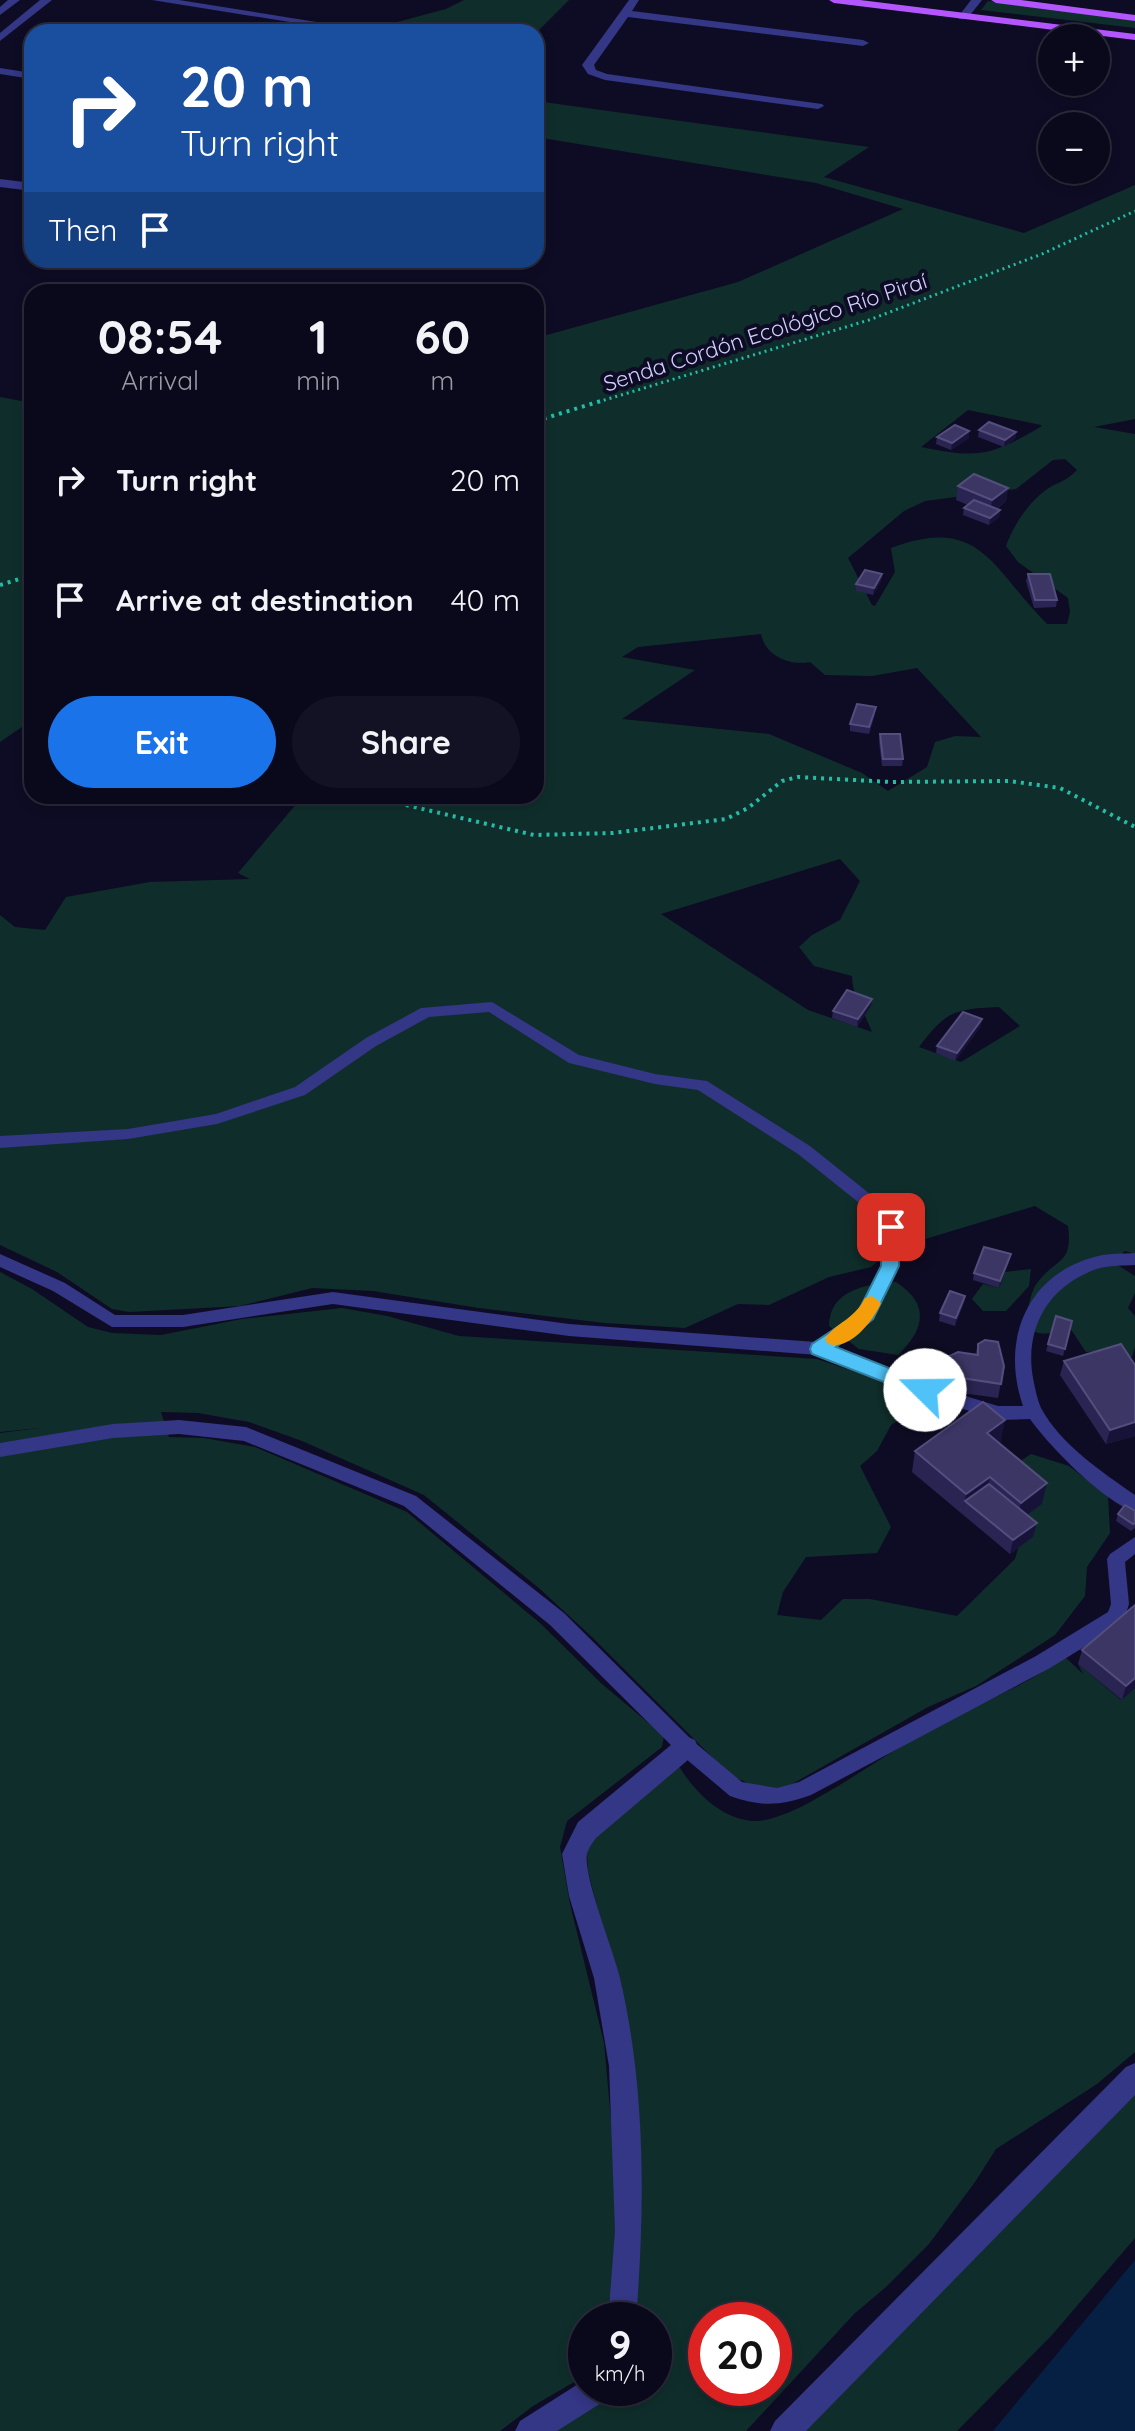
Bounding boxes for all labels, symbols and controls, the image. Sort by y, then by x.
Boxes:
map controls [1038,24,1110,184]
button: + [1038,24,1110,96]
text: 20 m [180,51,314,121]
icon: right [48,56,152,160]
button: − [1038,112,1110,184]
text: Turn right [180,120,339,165]
icon: arrive [133,208,177,252]
text: Then [48,211,117,249]
street label: Senda Cordón Ecológico Río Piraí [600,266,931,398]
text: 08:54 [98,306,222,366]
text: 1 [309,306,328,366]
text: 60 [414,306,470,366]
text: Arrival [121,364,199,397]
text: min [296,364,341,397]
text: m [430,364,454,397]
icon: right [48,458,92,502]
text: Turn right [116,461,257,499]
text: 20 m [450,461,520,499]
icon: arrive [48,578,92,622]
text: Arrive at destination [116,581,414,619]
text: 40 m [451,581,520,619]
button: Exit [48,696,276,788]
button: Share [292,696,520,788]
pin [857,1193,925,1261]
icon: arrive [869,1205,913,1249]
position arrow [883,1348,967,1432]
speed limit sign: 20 [688,2302,792,2406]
text: 9 [609,2319,631,2369]
text: km/h [595,2361,645,2386]

